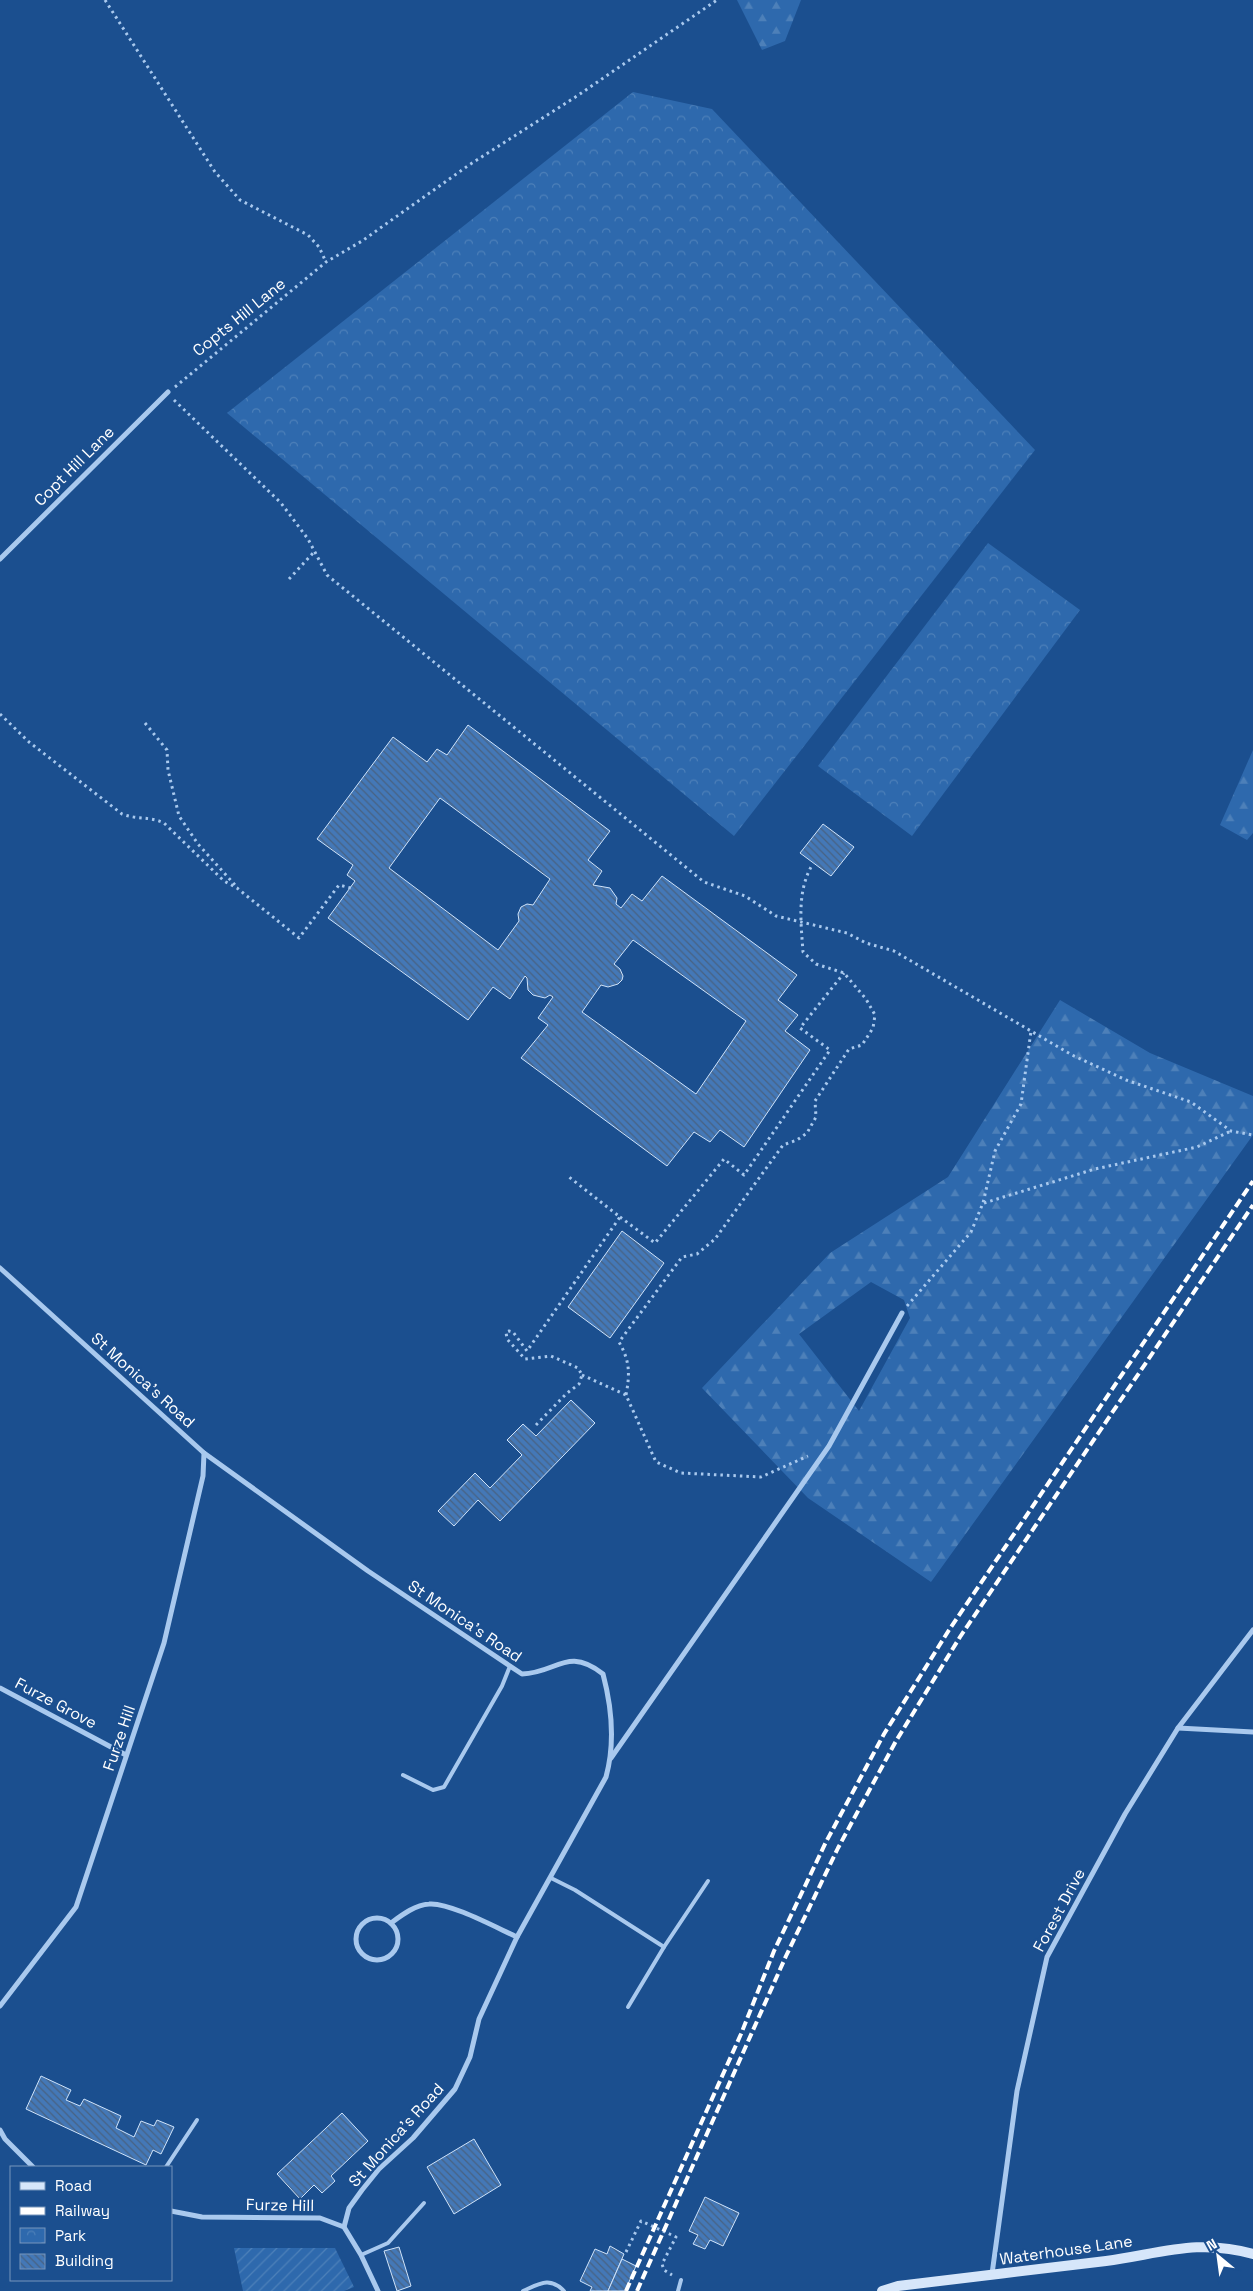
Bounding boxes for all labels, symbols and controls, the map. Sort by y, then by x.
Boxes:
street label: Copts Hill Lane [188,273,290,361]
street label: Copt Hill Lane [29,421,119,511]
street label: St Monica's Road [87,1328,199,1432]
street label: St Monica's Road [404,1575,526,1667]
street label: Furze Grove [11,1673,101,1733]
street label: Furze Hill [98,1702,140,1774]
street label: Forest Drive [1028,1865,1090,1955]
street label: St Monica's Road [344,2079,448,2191]
legend [10,2166,172,2281]
text: Road [55,2176,92,2195]
street label: Furze Hill [246,2194,314,2216]
text: Railway [55,2201,110,2220]
text: Park [55,2226,86,2245]
street label: Waterhouse Lane [998,2230,1134,2270]
north arrow [1193,2231,1243,2281]
text: N [1203,2234,1220,2255]
text: Building [55,2251,114,2270]

